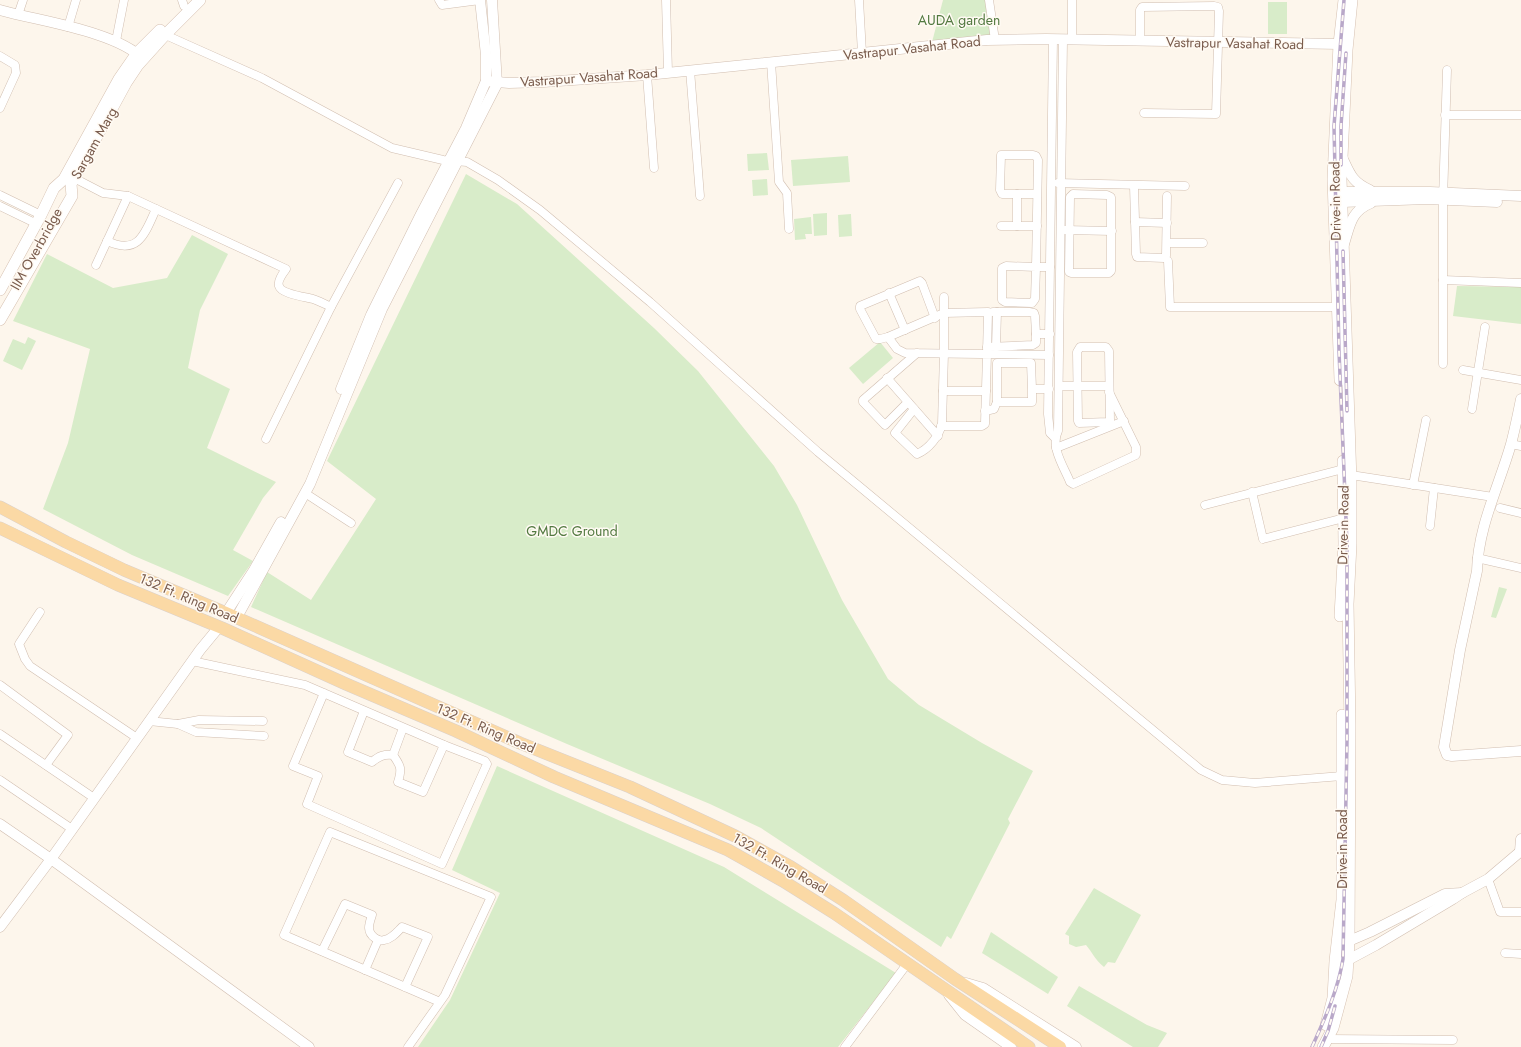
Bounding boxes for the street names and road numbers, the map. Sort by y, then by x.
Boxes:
street label: Vastrapur Vasahat Road [842,31,982,65]
street label: Vastrapur Vasahat Road [1166,32,1304,54]
street label: Vastrapur Vasahat Road [519,62,659,92]
street label: Sargam Marg [66,103,122,183]
street label: Drive-in Road [1324,161,1346,241]
street label: IIM Overbridge [5,204,67,294]
street label: Drive-in Road [1332,485,1354,565]
street label: 132 Ft. Ring Road [136,568,242,628]
street label: 132 Ft. Ring Road [433,698,539,758]
street label: Drive-in Road [1332,809,1352,889]
street label: 132 Ft. Ring Road [729,828,831,898]

